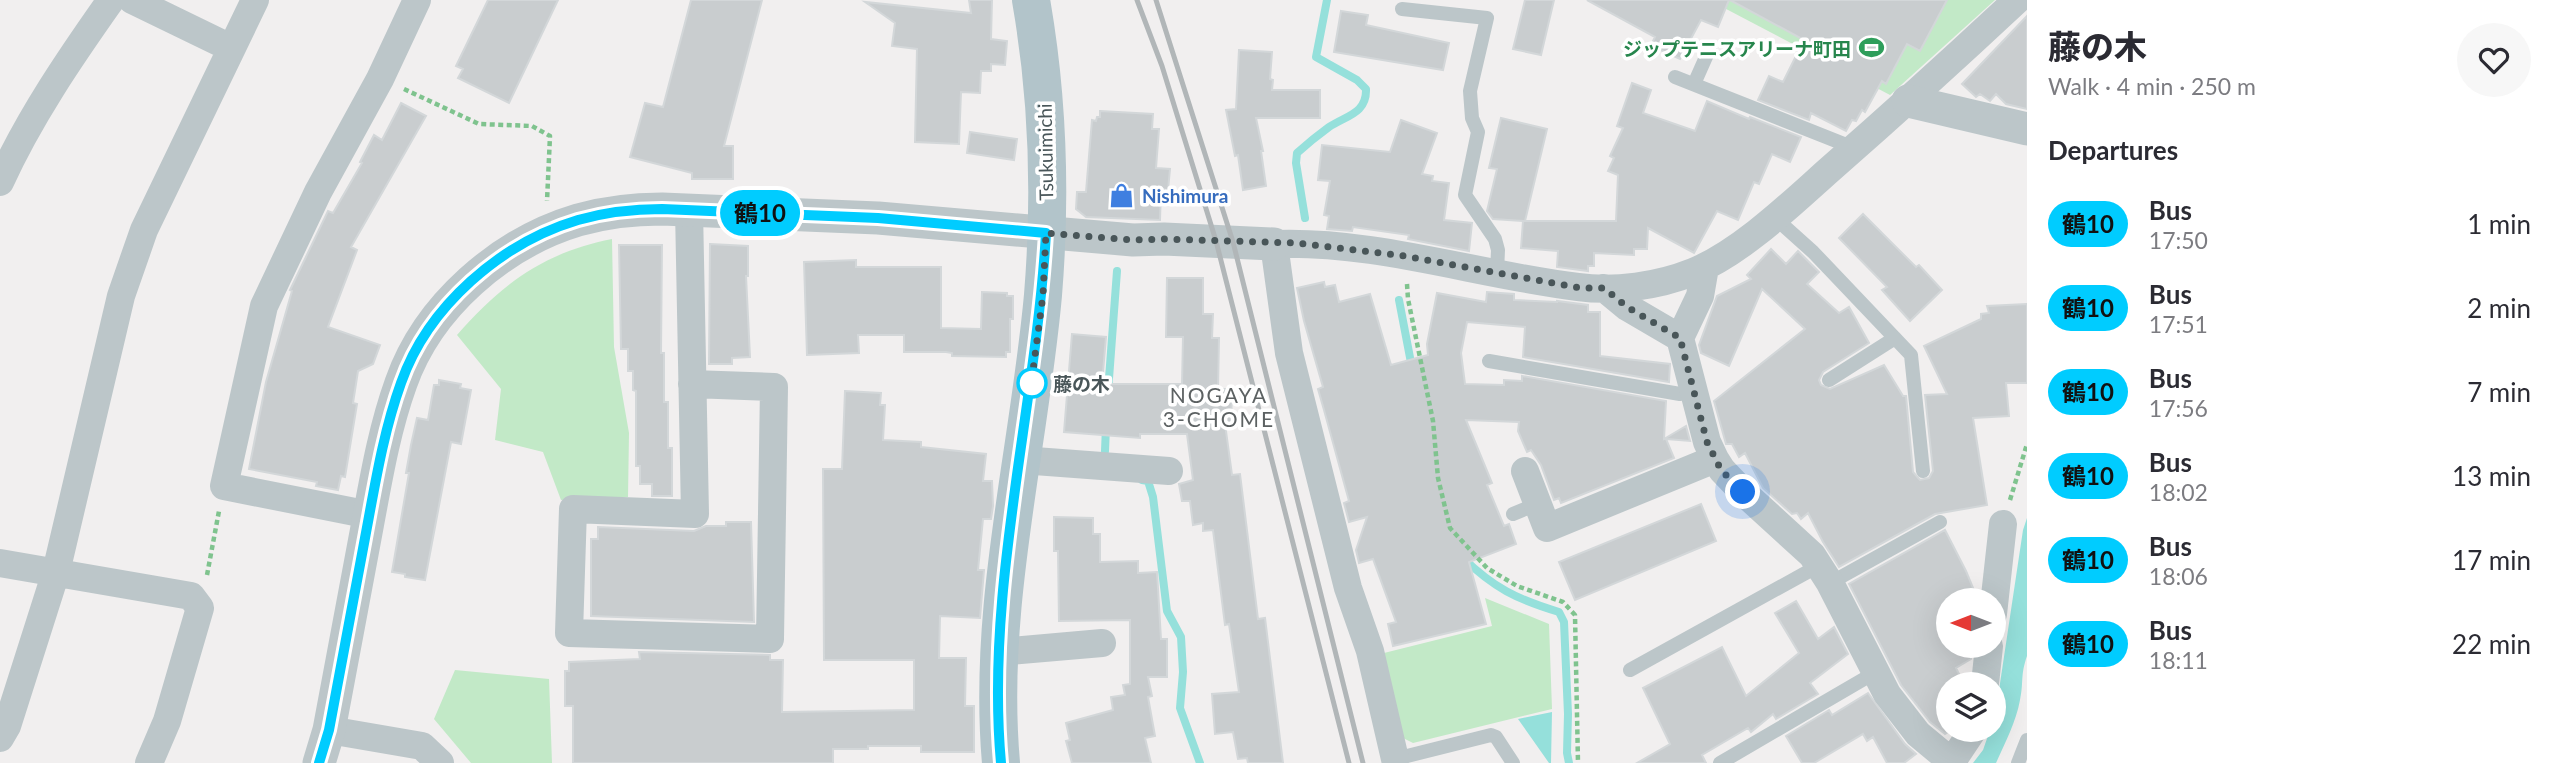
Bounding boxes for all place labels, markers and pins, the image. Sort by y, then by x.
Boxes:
sports icon: ジップテニスアリーナ町田 [1857,34,1885,62]
place label: ジップテニスアリーナ町田 [1623,37,1851,60]
shop icon: Nishimura [1108,181,1136,209]
place label: Nishimura [1142,184,1228,207]
marker: 藤の木 [1017,368,1047,398]
place label: 藤の木 [1053,372,1110,395]

